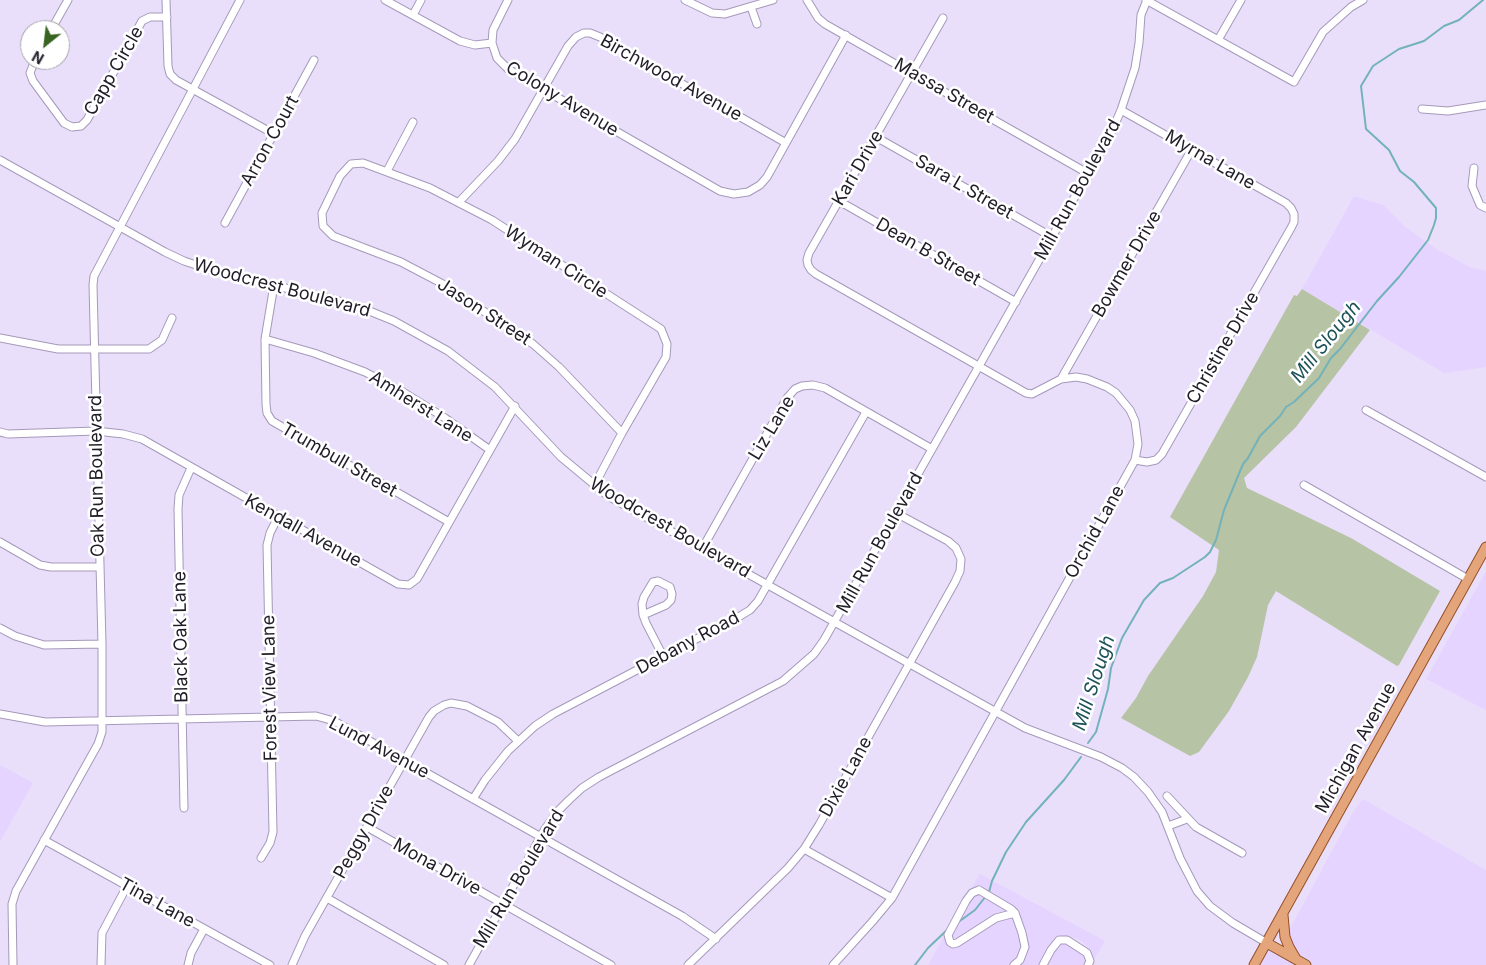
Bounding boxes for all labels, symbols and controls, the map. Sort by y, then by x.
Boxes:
north arrow [20,20,70,70]
street label: Capp Circle [80,23,148,119]
street label: Birchwood Avenue [596,30,746,126]
text: N [29,48,47,68]
street label: Massa Street [890,54,998,128]
street label: Colony Avenue [502,57,622,141]
street label: Arron Court [236,92,304,190]
street label: Mill Run Boulevard [1030,116,1126,264]
street label: Myrna Lane [1161,125,1259,195]
street label: Kari Drive [828,127,888,209]
street label: Sara L Street [911,150,1017,224]
street label: Bowmer Drive [1088,207,1166,321]
street label: Dean B Street [872,213,984,291]
street label: Wyman Circle [500,221,612,303]
street label: Woodcrest Boulevard [191,254,373,322]
street label: Jason Street [433,274,535,350]
street label: Christine Drive [1182,288,1264,408]
water label: Mill Slough [1286,297,1366,387]
street label: Amherst Lane [365,367,477,447]
street label: Liz Lane [744,392,800,464]
street label: Oak Run Boulevard [85,395,109,557]
street label: Trumbull Street [277,418,401,502]
street label: Mill Run Boulevard [832,469,928,617]
street label: Woodcrest Boulevard [586,473,754,583]
street label: Orchid Lane [1061,482,1129,582]
street label: Kendall Avenue [241,490,365,572]
street label: Black Oak Lane [169,571,193,703]
street label: Debany Road [633,607,743,679]
street label: Forest View Lane [258,615,282,761]
water label: Mill Slough [1068,633,1120,733]
street label: Michigan Avenue [1311,679,1401,817]
street label: Lund Avenue [325,712,433,784]
street label: Dixie Lane [815,733,877,821]
street label: Peggy Drive [329,781,399,883]
street label: Mill Run Boulevard [469,806,569,952]
street label: Mona Drive [389,834,485,900]
street label: Tina Lane [115,873,199,933]

